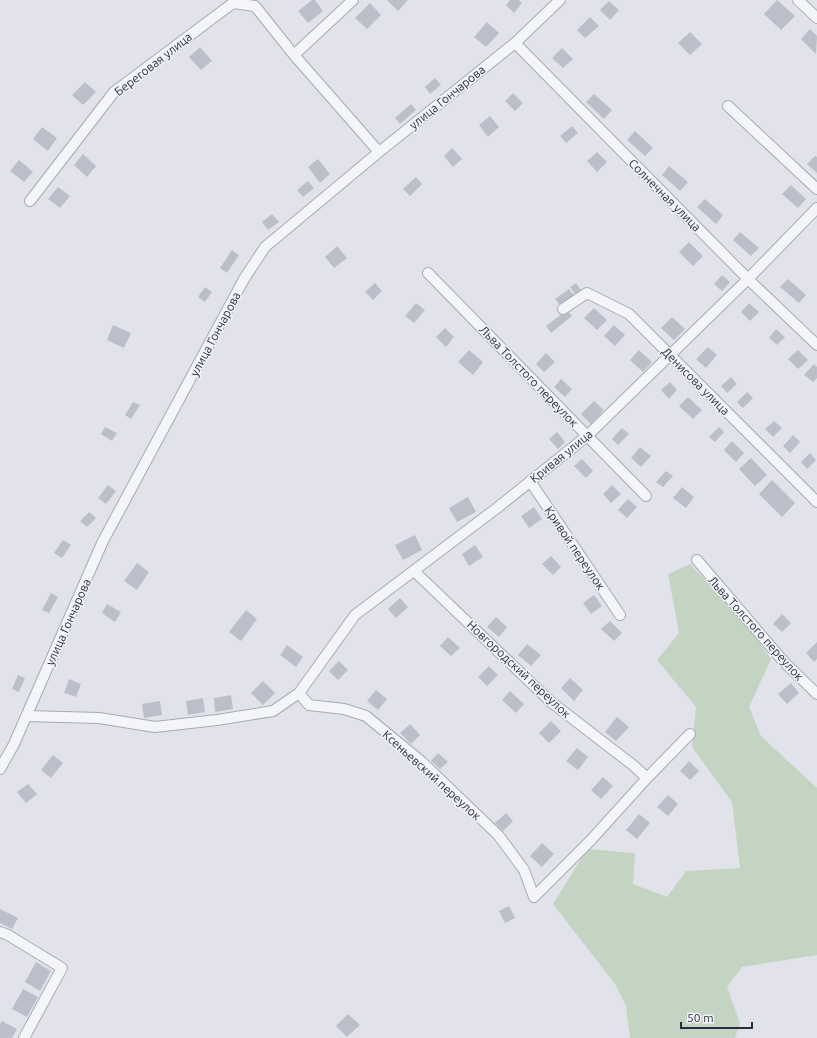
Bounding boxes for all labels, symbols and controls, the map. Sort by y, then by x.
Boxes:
street label: Береговая улица [112,30,194,98]
street label: улица Гончарова [407,62,487,132]
street label: Солнечная улица [626,156,704,234]
street label: улица Гончарова [187,290,243,378]
street label: Льва Толстого переулок [477,323,581,429]
street label: Денисова улица [660,345,732,417]
street label: Кривая улица [527,427,595,485]
street label: Кривой переулок [542,504,608,592]
street label: Льва Толстого переулок [706,573,806,683]
street label: улица Гончарова [43,577,93,667]
street label: Новгородский переулок [465,618,573,720]
street label: Ксеньевский переулок [380,727,484,823]
scale bar [681,1004,752,1030]
text: 50 m [687,1011,714,1024]

